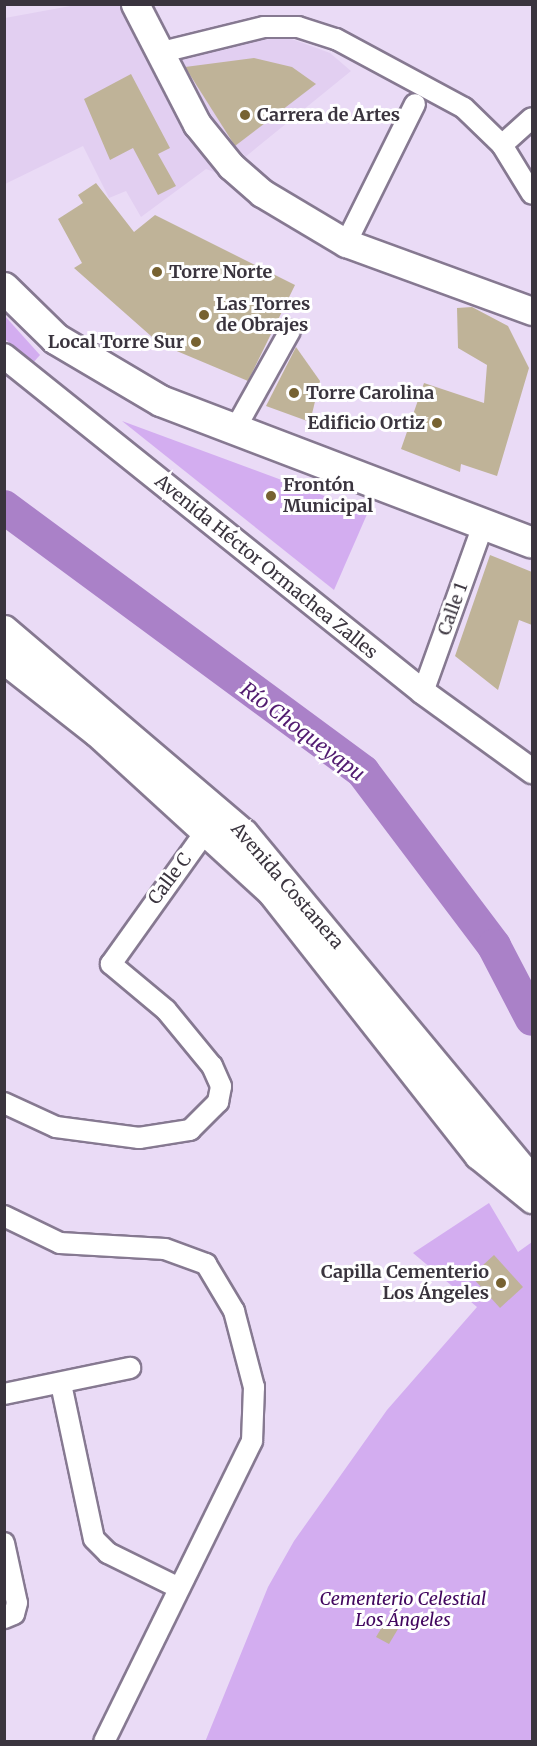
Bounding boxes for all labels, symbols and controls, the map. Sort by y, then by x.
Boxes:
place label: Carrera de Artes [257,104,400,126]
marker: Carrera de Artes [238,108,252,122]
place label: Torre Norte [169,261,272,283]
marker: Torre Norte [150,265,164,279]
place label: Las Torres de Obrajes [216,294,310,336]
marker: Las Torres de Obrajes [197,308,211,322]
place label: Local Torre Sur [48,331,184,353]
marker: Local Torre Sur [189,335,203,349]
place label: Torre Carolina [306,382,434,404]
marker: Torre Carolina [287,386,301,400]
place label: Edificio Ortiz [307,412,425,434]
marker: Edificio Ortiz [430,416,444,430]
street label: Avenida Héctor Ormachea Zalles [150,471,382,663]
place label: Frontón Municipal [283,475,373,518]
marker: Frontón Municipal [264,489,278,503]
street label: Calle 1 [434,580,472,638]
water label: Río Choqueyapu [236,677,370,785]
street label: Avenida Costanera [226,818,348,954]
street label: Calle C [144,849,196,909]
place label: Capilla Cementerio Los Ángeles [321,1262,489,1304]
marker: Capilla Cementerio Los Ángeles [494,1276,508,1290]
park label: Cementerio Celestial Los Ángeles [320,1589,486,1632]

